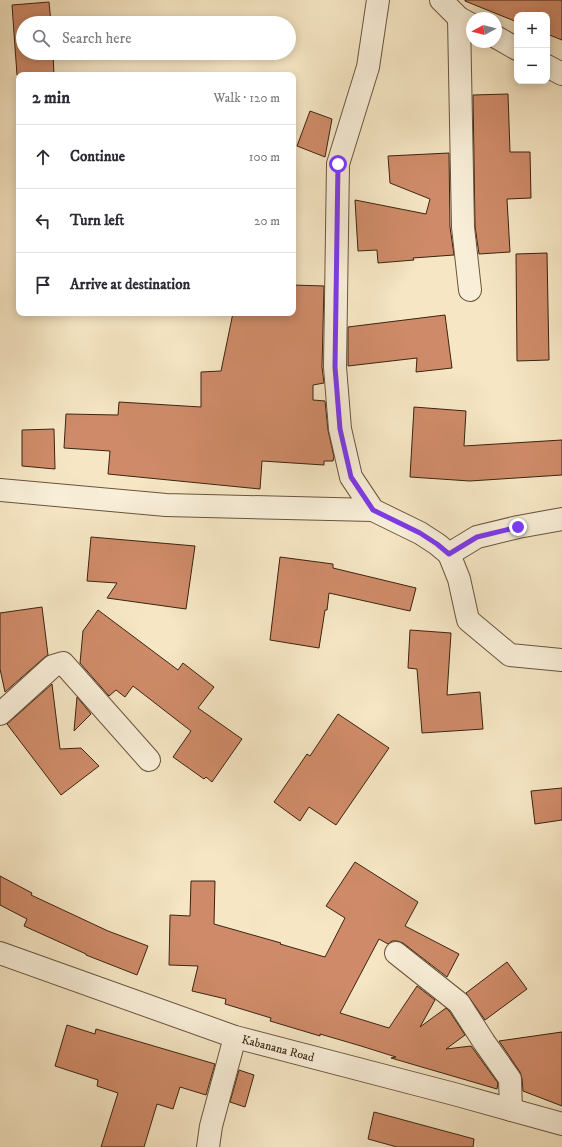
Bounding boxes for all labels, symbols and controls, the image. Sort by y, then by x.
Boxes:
north arrow [466,12,502,48]
map controls [514,12,550,84]
button: + [514,12,550,48]
search box [16,16,296,60]
icon: search [30,27,52,49]
text: Search here [62,29,131,48]
button: − [514,48,550,84]
text: 2 min [32,87,70,109]
text: Walk · 120 m [214,90,280,106]
icon: ahead [32,146,54,168]
text: Continue [70,147,125,166]
text: 100 m [249,149,280,165]
route start [329,155,347,173]
icon: left [32,210,54,232]
text: Turn left [70,211,124,230]
text: 20 m [254,213,280,229]
icon: arrive [32,274,54,296]
text: Arrive at destination [70,275,190,294]
route end [509,518,527,536]
street label: Kabanana Road [240,1032,316,1065]

